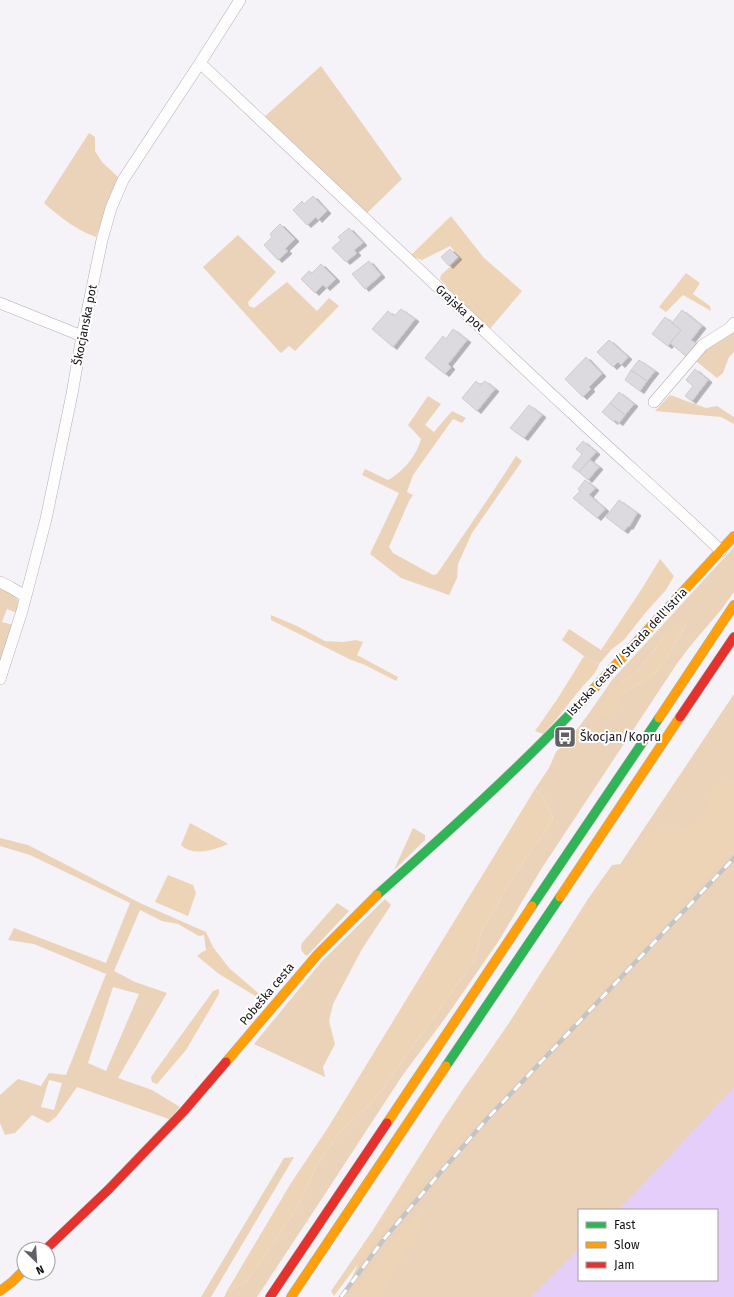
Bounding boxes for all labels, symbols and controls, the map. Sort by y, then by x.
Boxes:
street label: Grajska pot [433,282,488,334]
street label: Škocjanska pot [69,283,100,367]
street label: Istrska cesta / Strada dell'Istria [564,585,690,719]
bus stop icon: Škocjan/Kopru [552,724,578,750]
place label: Škocjan/Kopru [580,729,661,744]
street label: Pobeška cesta [237,960,297,1028]
legend [578,1209,718,1281]
text: Fast [614,1218,636,1232]
text: Slow [614,1238,640,1252]
north arrow [16,1241,56,1281]
text: Jam [614,1258,634,1272]
text: N [34,1262,46,1277]

